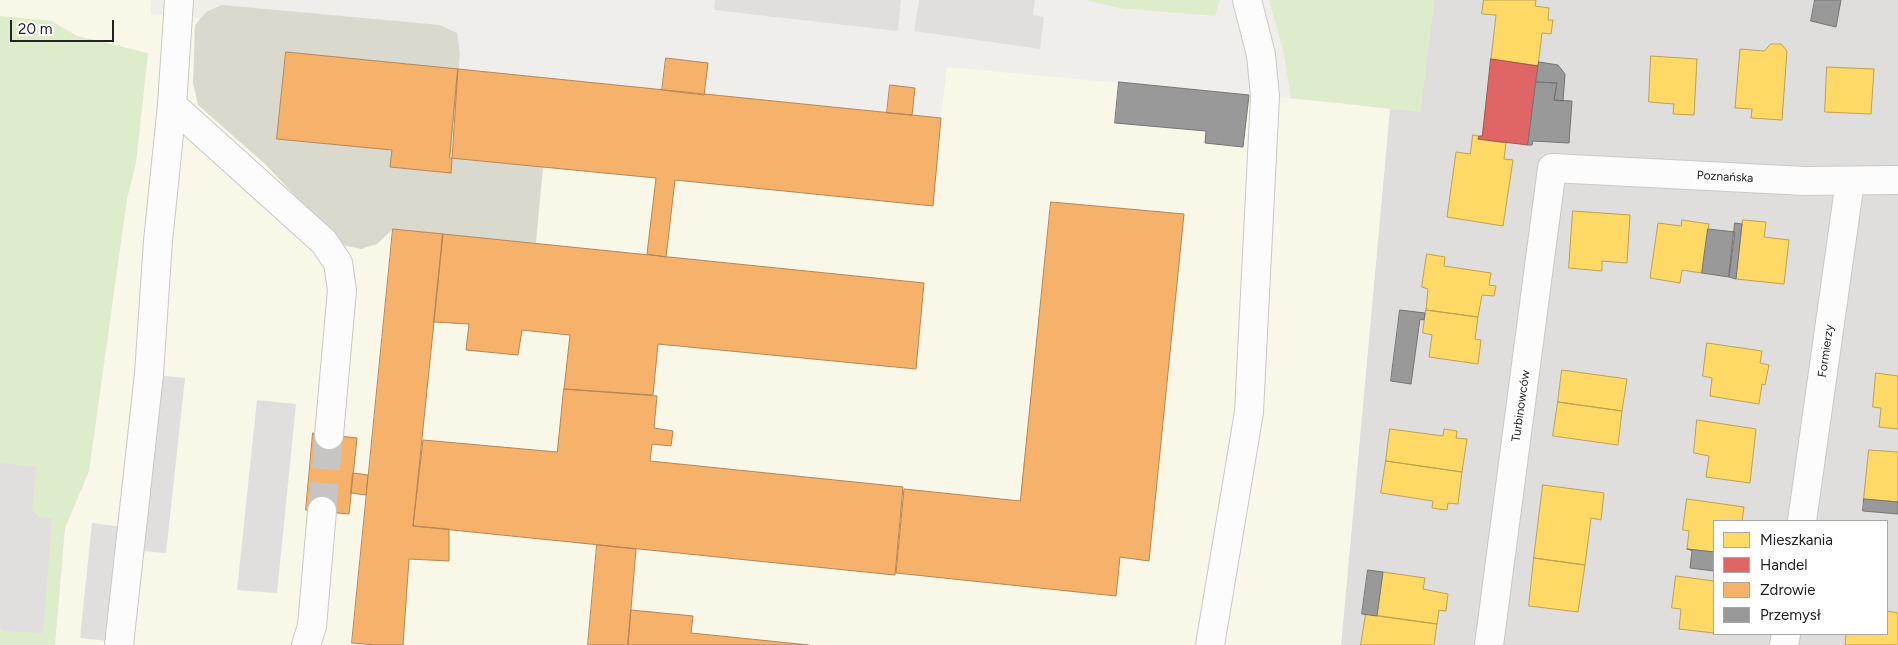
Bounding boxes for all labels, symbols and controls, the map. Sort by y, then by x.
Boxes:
scale bar [12,10,116,42]
text: 20 m [18,20,52,38]
street label: Poznańska [1696,168,1754,186]
street label: Formierzy [1815,324,1837,378]
street label: Turbinowców [1509,369,1533,443]
legend [1713,520,1888,635]
text: Mieszkania [1760,531,1833,549]
text: Handel [1760,556,1808,574]
text: Zdrowie [1760,581,1815,599]
text: Przemysł [1760,606,1821,624]

